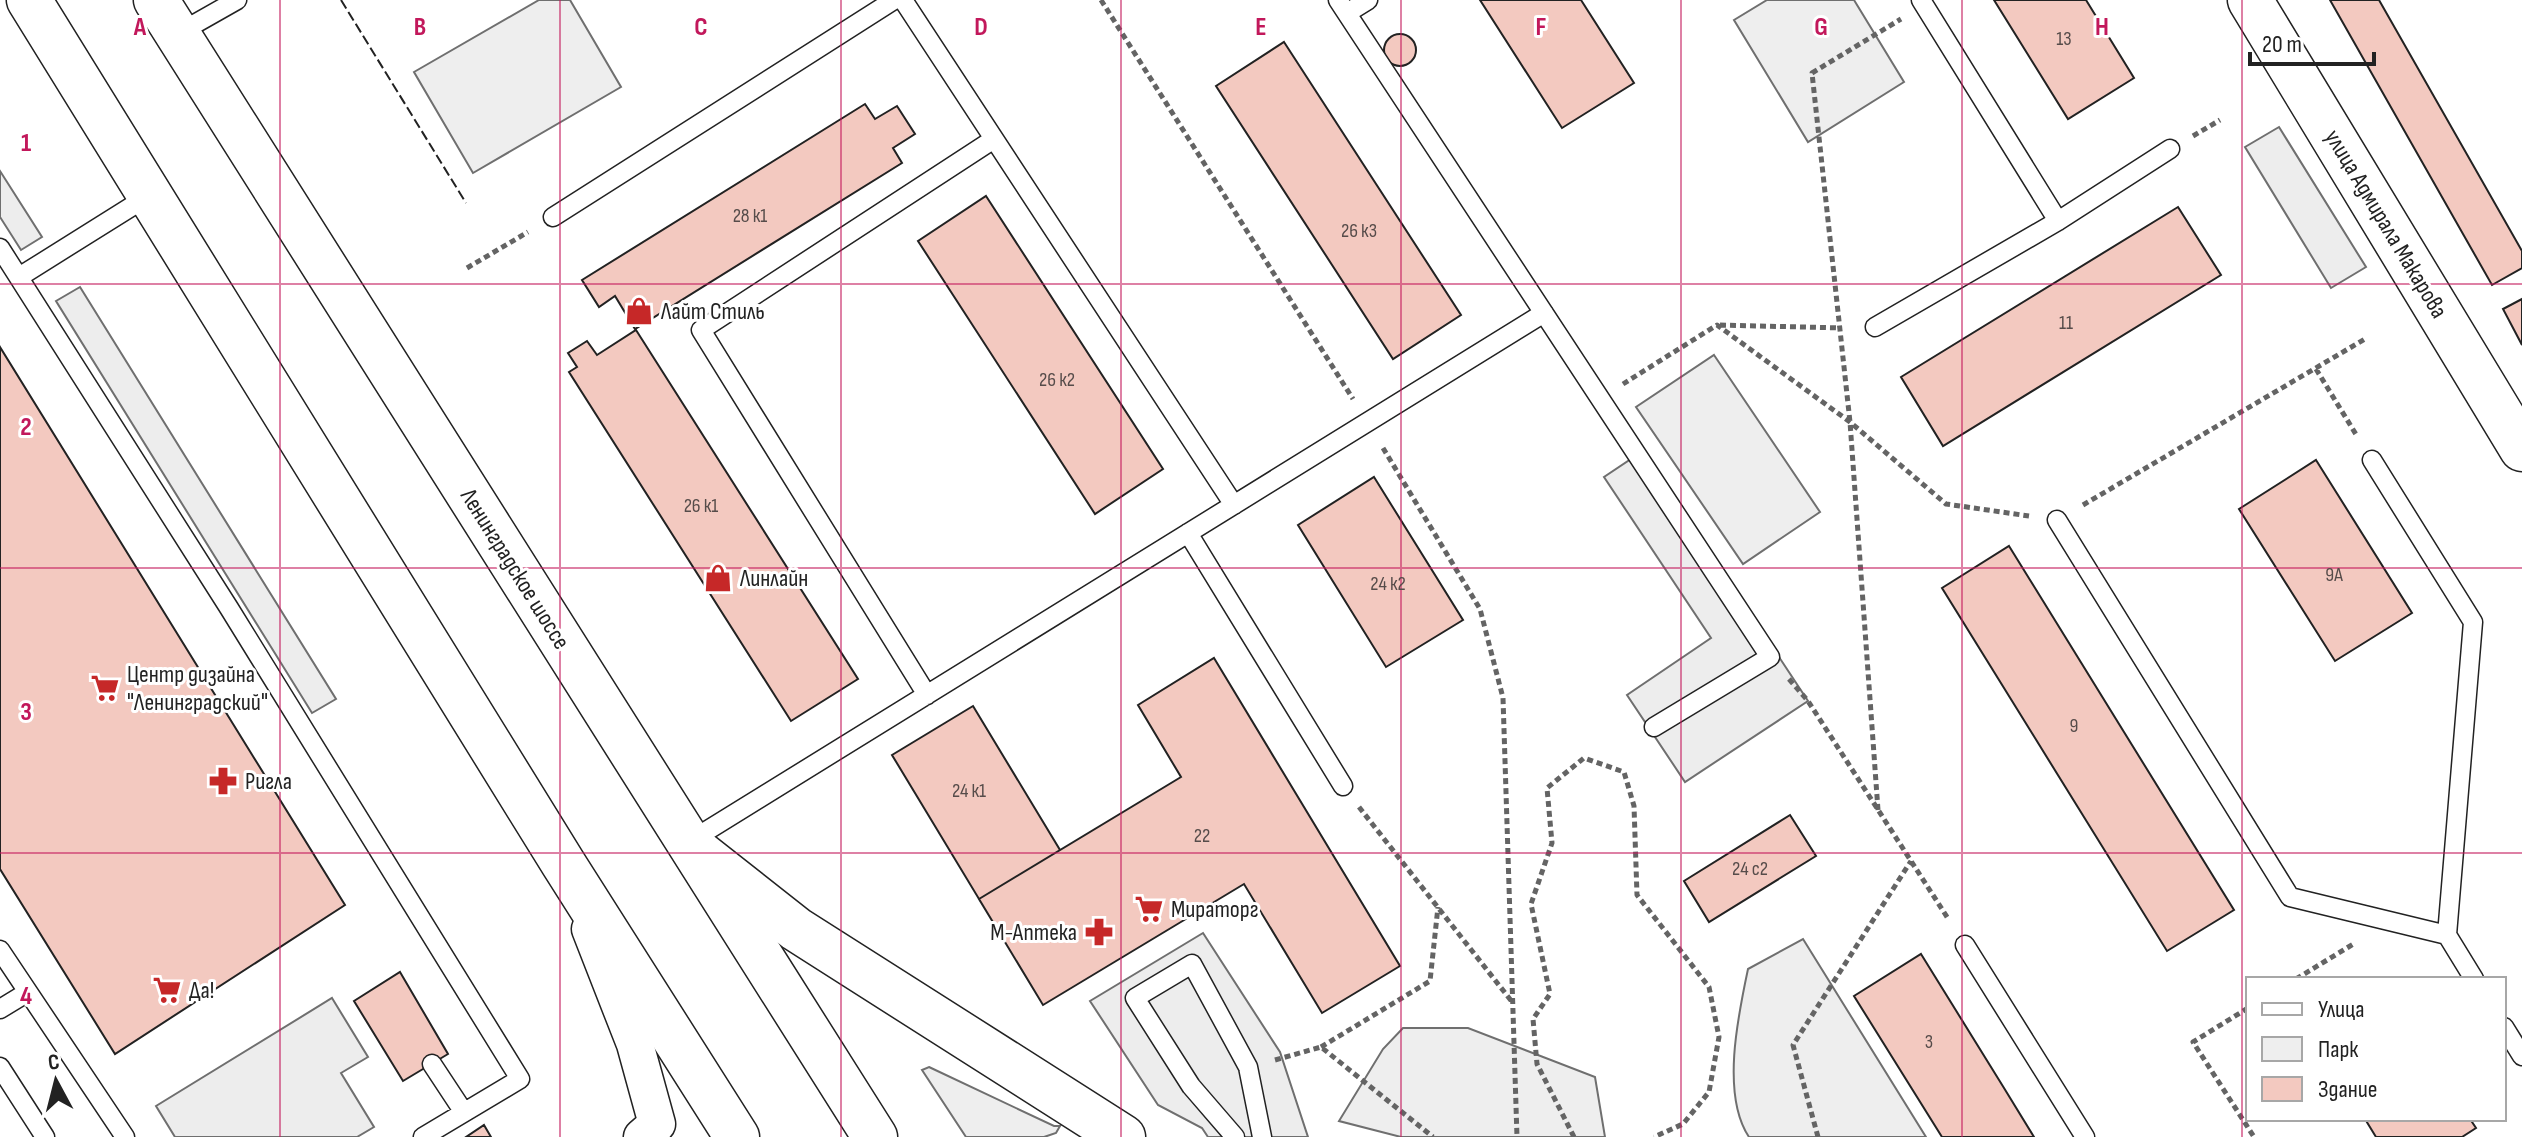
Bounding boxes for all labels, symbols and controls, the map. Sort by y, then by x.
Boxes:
text: A [133,12,147,43]
text: B [414,12,426,43]
text: C [694,12,708,43]
text: D [974,12,988,43]
text: E [1255,12,1267,43]
text: F [1536,12,1547,43]
text: G [1814,12,1828,43]
text: H [2095,12,2109,43]
scale bar [2250,16,2374,66]
house number: 13 [2056,27,2072,51]
text: 20 m [2262,30,2302,59]
street label: улица Адмирала Макарова [2318,124,2454,324]
text: 1 [21,128,31,159]
house number: 28 к1 [733,204,767,228]
house number: 26 к3 [1341,219,1377,243]
shop icon: Лайт Стиль [624,296,654,326]
place label: Лайт Стиль [660,297,765,326]
house number: 11 [2059,311,2073,335]
house number: 26 к2 [1039,368,1075,392]
text: 2 [20,412,32,443]
street label: Ленинградское шоссе [453,483,576,655]
house number: 26 к1 [684,494,718,518]
shop icon: Линлайн [703,563,733,593]
house number: 9А [2325,563,2343,587]
place label: Линлайн [739,564,808,593]
house number: 24 к2 [1370,572,1406,596]
place label: Центр дизайна "Ленинградский" [127,660,268,717]
supermarket icon: Центр дизайна "Ленинградский" [90,673,120,703]
text: 3 [20,697,32,728]
house number: 9 [2070,714,2078,738]
pharmacy icon: Ригла [208,766,238,796]
place label: Ригла [245,767,292,796]
house number: 24 к1 [952,779,986,803]
house number: 22 [1194,824,1210,848]
house number: 24 с2 [1732,857,1768,881]
supermarket icon: Мираторг [1134,894,1164,924]
place label: Мираторг [1171,895,1259,924]
pharmacy icon: М-Аптека [1084,917,1114,947]
place label: М-Аптека [990,918,1077,947]
supermarket icon: Да! [152,975,182,1005]
place label: Да! [189,976,214,1005]
legend [2246,977,2506,1121]
text: 4 [20,981,32,1012]
text: Улица [2318,995,2364,1024]
house number: 3 [1925,1030,1933,1054]
text: Парк [2318,1035,2359,1064]
north arrow [16,1041,96,1121]
text: С [46,1049,61,1077]
text: Здание [2318,1075,2377,1104]

